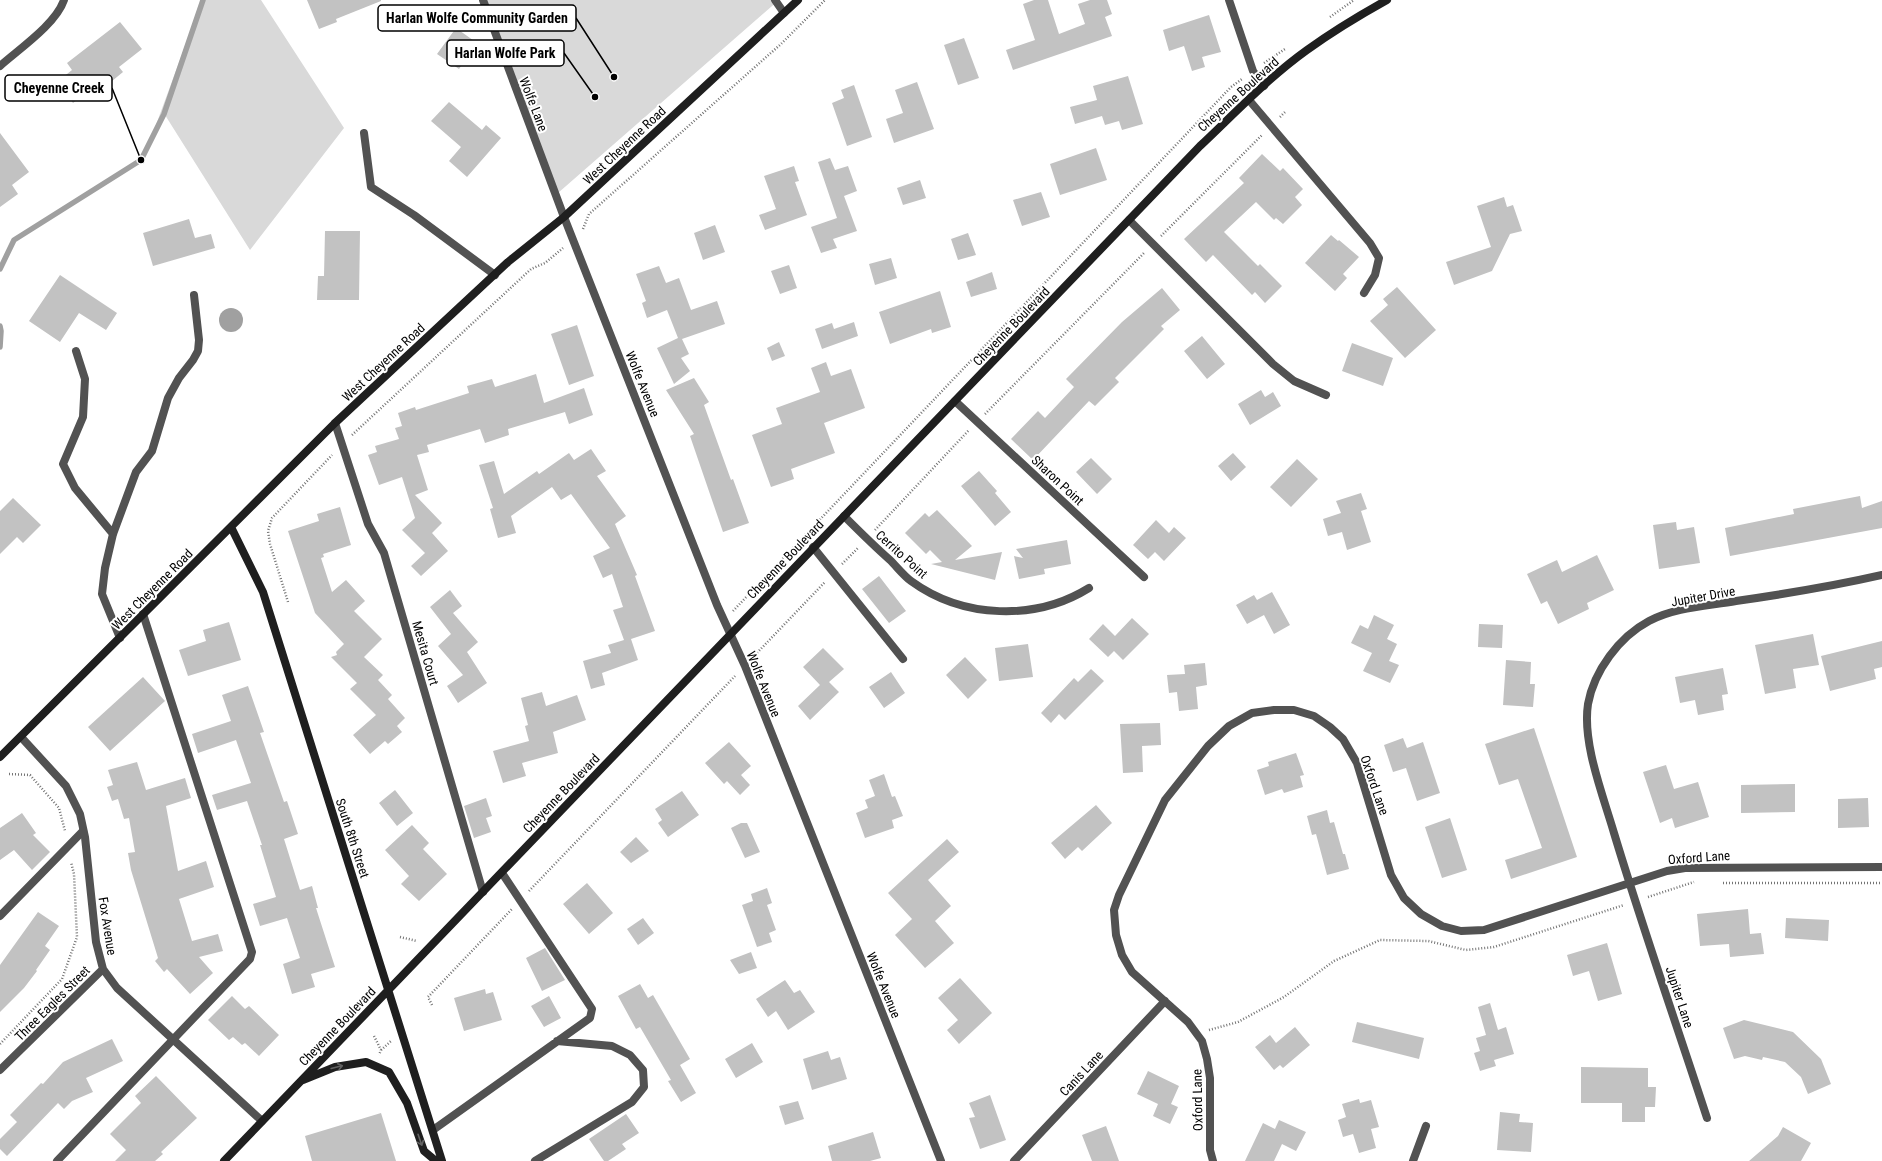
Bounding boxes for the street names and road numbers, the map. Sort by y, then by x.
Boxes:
street label: Cheyenne Boulevard [1195,54,1282,135]
street label: Wolfe Lane [516,75,551,134]
street label: West Cheyenne Road [580,103,669,187]
street label: Cheyenne Boulevard [970,284,1053,369]
street label: West Cheyenne Road [339,320,428,404]
street label: Wolfe Avenue [623,349,663,419]
street label: Sharon Point [1029,452,1087,508]
street label: Cheyenne Boulevard [744,517,827,602]
street label: Cerrito Point [873,527,931,582]
street label: West Cheyenne Road [109,546,196,633]
street label: Jupiter Drive [1670,583,1736,610]
street label: Mesita Court [409,619,442,687]
street label: Wolfe Avenue [744,649,784,719]
street label: Cheyenne Boulevard [520,751,603,836]
street label: Oxford Lane [1357,753,1392,817]
street label: South 8th Street [333,797,372,880]
street label: Oxford Lane [1667,848,1731,867]
street label: Fox Avenue [96,896,120,956]
street label: Wolfe Avenue [864,950,904,1020]
street label: Three Eagles Street [12,963,93,1044]
street label: Jupiter Lane [1663,965,1696,1030]
street label: Cheyenne Boulevard [296,984,379,1069]
street label: Canis Lane [1057,1048,1106,1099]
street label: Oxford Lane [1189,1069,1206,1131]

